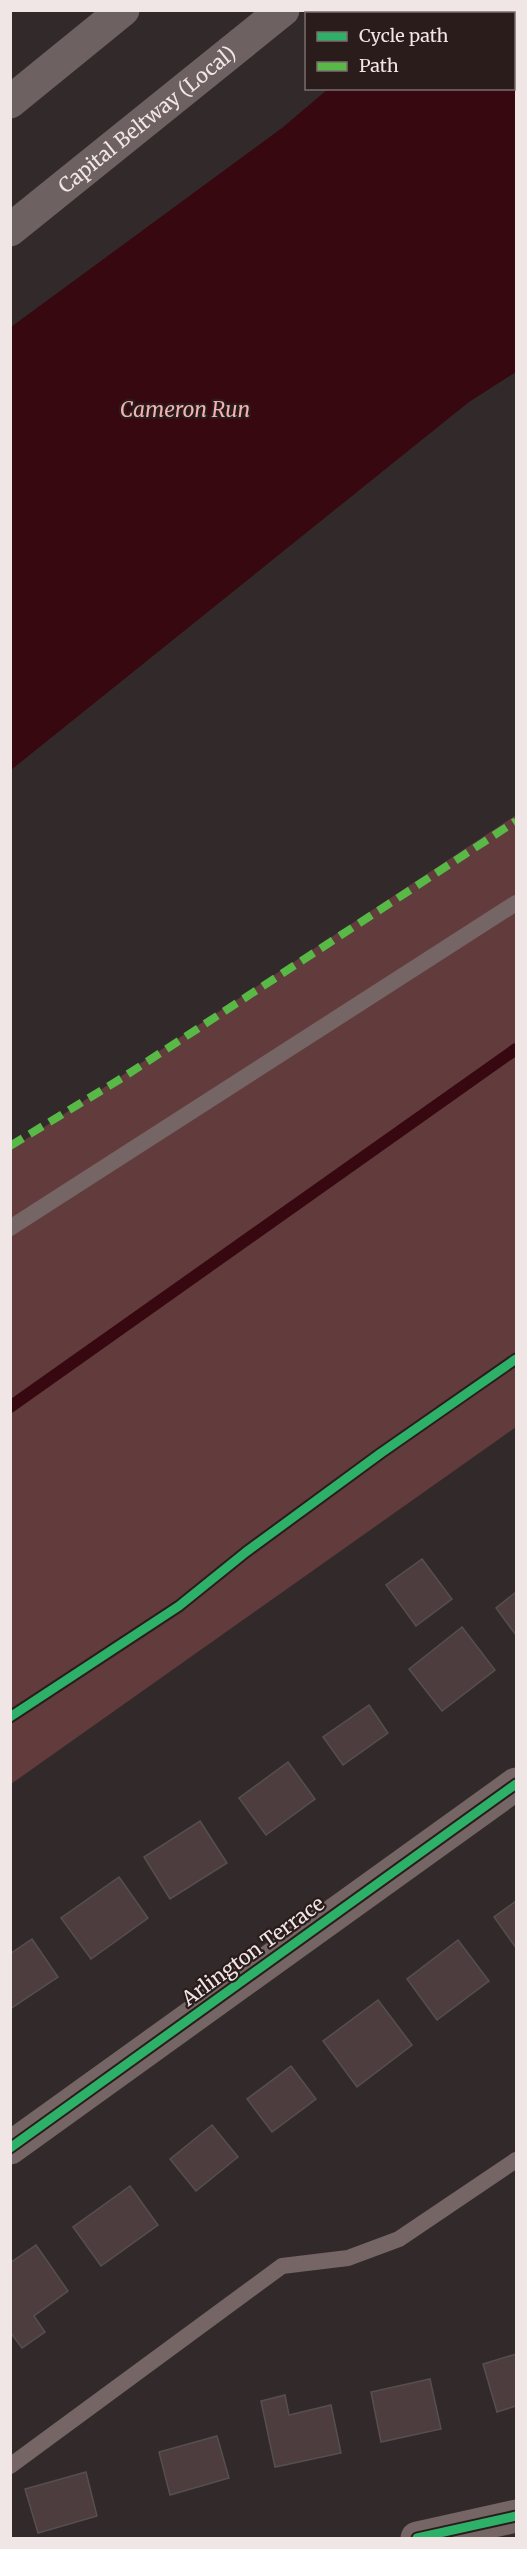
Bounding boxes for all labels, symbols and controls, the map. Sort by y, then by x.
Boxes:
legend [305,12,515,90]
text: Cycle path [359,24,449,47]
street label: Capital Beltway (Local) [53,40,241,198]
text: Path [359,54,399,77]
water label: Cameron Run [120,396,250,423]
street label: Arlington Terrace [176,1890,329,2011]

